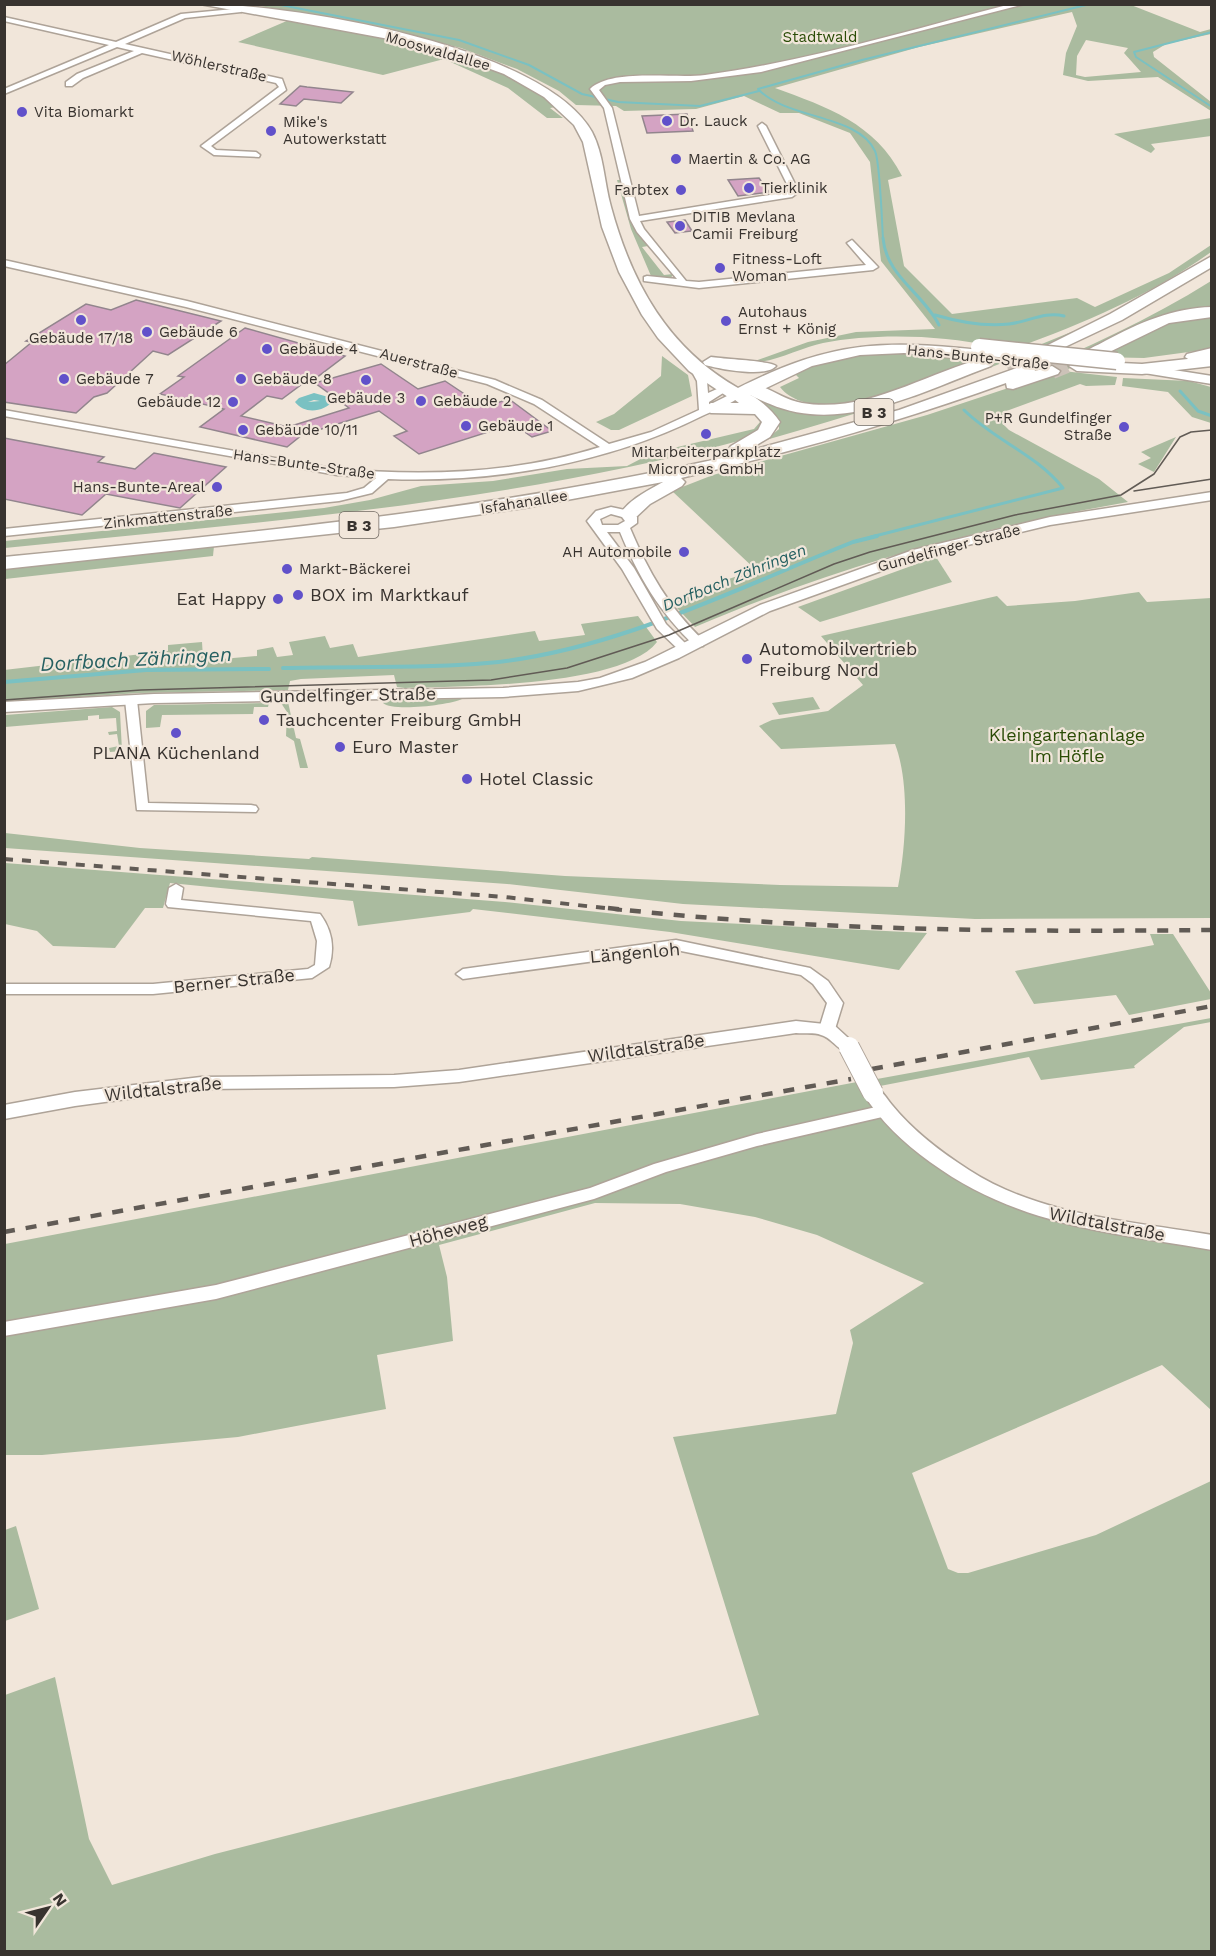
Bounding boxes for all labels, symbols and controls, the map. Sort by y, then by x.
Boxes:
street label: Mooswaldallee [384,27,492,75]
park label: Stadtwald [783,28,857,46]
street label: Wöhlerstraße [169,46,269,86]
place label: Vita Biomarkt [34,103,134,121]
marker: Vita Biomarkt [15,105,29,119]
place label: Dr. Lauck [679,112,748,130]
place label: Mike's Autowerkstatt [283,113,387,148]
marker: Dr. Lauck [660,114,674,128]
marker: Mike's Autowerkstatt [264,124,278,138]
place label: Maertin & Co. AG [688,150,811,168]
marker: Maertin & Co. AG [669,152,683,166]
place label: Tierklinik [761,179,828,197]
place label: Farbtex [614,181,669,199]
marker: Tierklinik [742,181,756,195]
marker: Farbtex [674,183,688,197]
place label: DITIB Mevlana Camii Freiburg [692,208,798,243]
marker: DITIB Mevlana Camii Freiburg [673,219,687,233]
place label: Fitness-Loft Woman [732,250,823,285]
marker: Fitness-Loft Woman [713,261,727,275]
place label: Autohaus Ernst + König [738,303,836,338]
marker: Gebäude 17/18 [74,313,88,327]
marker: Autohaus Ernst + König [719,314,733,328]
place label: Gebäude 6 [159,323,238,341]
marker: Gebäude 6 [140,325,154,339]
place label: Gebäude 17/18 [29,329,133,347]
place label: Gebäude 4 [279,340,358,358]
street label: Hans-Bunte-Straße [906,341,1050,373]
marker: Gebäude 4 [260,342,274,356]
street label: Auerstraße [378,344,460,382]
place label: Gebäude 7 [76,370,154,388]
place label: Gebäude 8 [253,370,332,388]
marker: Gebäude 7 [57,372,71,386]
marker: Gebäude 8 [234,372,248,386]
marker: Gebäude 3 [359,373,373,387]
place label: Gebäude 3 [327,389,405,407]
place label: Gebäude 2 [433,392,512,410]
place label: Gebäude 12 [137,393,221,411]
marker: Gebäude 2 [414,394,428,408]
marker: Gebäude 12 [226,395,240,409]
road number: B 3 [854,399,894,425]
place label: P+R Gundelfinger Straße [985,409,1112,444]
place label: Gebäude 1 [478,417,553,435]
marker: Gebäude 1 [459,419,473,433]
marker: P+R Gundelfinger Straße [1117,420,1131,434]
place label: Gebäude 10/11 [255,421,358,439]
marker: Gebäude 10/11 [236,423,250,437]
marker: Mitarbeiterparkplatz Micronas GmbH [699,427,713,441]
place label: Mitarbeiterparkplatz Micronas GmbH [631,443,781,478]
street label: Hans-Bunte-Straße [232,445,376,483]
place label: Hans-Bunte-Areal [73,478,205,496]
marker: Hans-Bunte-Areal [210,480,224,494]
street label: Isfahanallee [479,486,569,518]
street label: Zinkmattenstraße [103,501,233,533]
road number: B 3 [340,512,378,538]
street label: Gundelfinger Straße [876,520,1022,576]
water label: Dorfbach Zähringen [659,540,809,615]
place label: AH Automobile [562,543,672,561]
marker: AH Automobile [677,545,691,559]
place label: Markt-Bäckerei [299,560,411,578]
marker: Markt-Bäckerei [280,562,294,576]
place label: BOX im Marktkauf [310,584,469,605]
place label: Eat Happy [176,588,267,609]
marker: BOX im Marktkauf [291,588,305,602]
marker: Eat Happy [271,592,285,606]
place label: Automobilvertrieb Freiburg Nord [759,638,917,680]
water label: Dorfbach Zähringen [40,642,232,676]
marker: Automobilvertrieb Freiburg Nord [740,652,754,666]
street label: Gundelfinger Straße [260,682,436,707]
place label: Tauchcenter Freiburg GmbH [276,709,522,730]
marker: Tauchcenter Freiburg GmbH [257,713,271,727]
park label: Kleingartenanlage Im Höfle [989,724,1145,766]
marker: PLANA Küchenland [169,726,183,740]
place label: Euro Master [352,736,459,757]
marker: Euro Master [333,740,347,754]
place label: PLANA Küchenland [92,742,260,763]
place label: Hotel Classic [479,768,594,789]
marker: Hotel Classic [460,772,474,786]
street label: Längenloh [589,938,681,967]
street label: Berner Straße [172,964,296,997]
street label: Wildtalstraße [586,1029,706,1066]
street label: Wildtalstraße [103,1072,223,1105]
street label: Wildtalstraße [1047,1202,1167,1245]
street label: Höheweg [407,1210,490,1251]
north arrow [18,1878,78,1938]
text: N [49,1889,71,1910]

